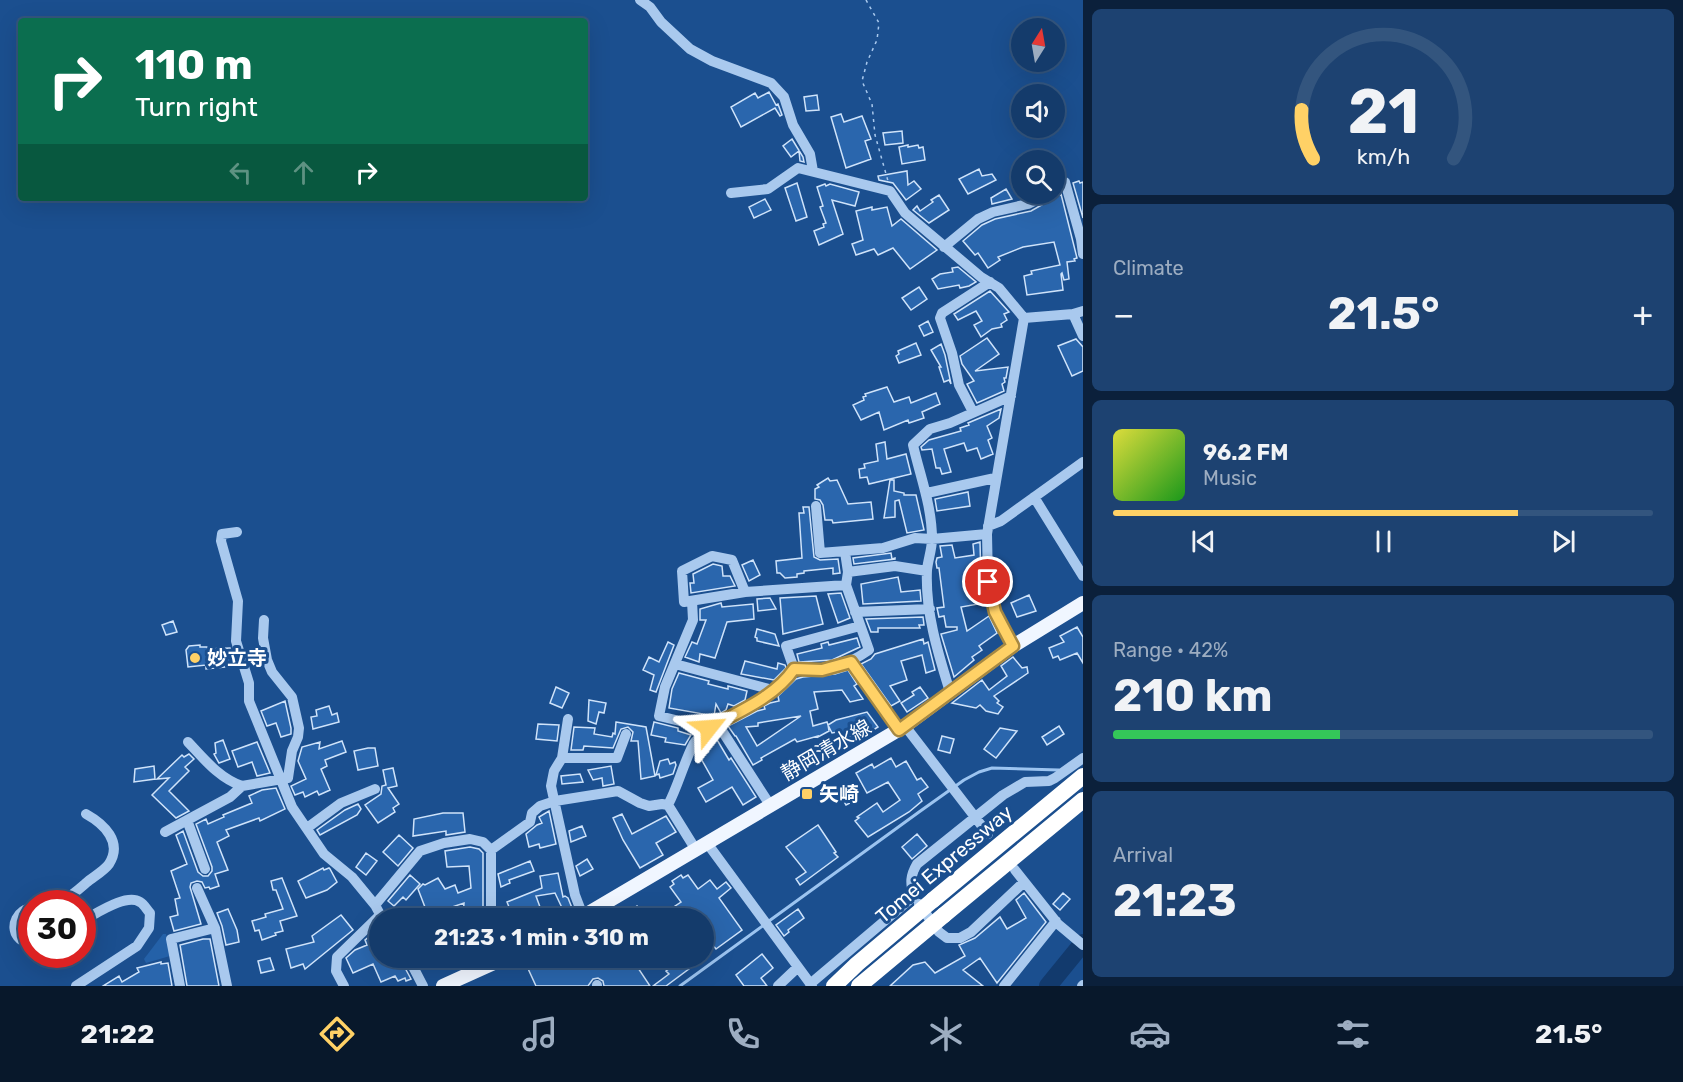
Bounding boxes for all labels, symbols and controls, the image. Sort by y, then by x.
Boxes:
north arrow [1011,18,1065,72]
map controls [1011,18,1065,204]
text: 110 m [135,40,253,90]
icon: right [36,42,114,120]
text: 21 [1347,75,1419,149]
button: sound [1011,84,1065,138]
text: Turn right [135,91,258,123]
text: km/h [1356,145,1410,170]
button: search [1011,150,1065,204]
icon: left [224,156,257,189]
icon: ahead [287,156,320,189]
icon: right [350,156,383,189]
text: Climate [1113,256,1184,280]
text: 21.5° [1327,287,1439,340]
text: − [1113,295,1134,334]
text: + [1632,295,1653,334]
text: 96.2 FM [1203,439,1288,466]
text: Music [1203,466,1257,490]
icon: previous [1187,525,1220,558]
icon: pause [1367,525,1400,558]
icon: next [1547,525,1580,558]
pin [962,556,1013,607]
icon: arrive [971,565,1004,598]
text: Range · 42% [1113,638,1228,662]
place label: 妙立寺 [207,646,267,670]
marker: 妙立寺 [188,651,202,665]
text: 210 km [1113,669,1272,722]
position arrow [677,696,741,760]
street label: 静岡清水線 [777,715,875,785]
place label: 矢崎 [819,782,859,806]
marker: 矢崎 [800,787,814,801]
street label: Tomei Expressway [871,800,1017,928]
text: Arrival [1113,843,1173,867]
text: 21:23 [1113,874,1237,927]
speed limit sign: 30 [18,890,96,968]
text: 21:23 · 1 min · 310 m [434,924,649,951]
icon: directions [316,1013,358,1055]
icon: music [519,1013,561,1055]
icon: phone [722,1013,764,1055]
icon: climate [925,1013,967,1055]
icon: car [1129,1013,1171,1055]
icon: filters [1332,1013,1374,1055]
text: 21:22 [81,1018,155,1050]
text: 21.5° [1535,1018,1602,1050]

